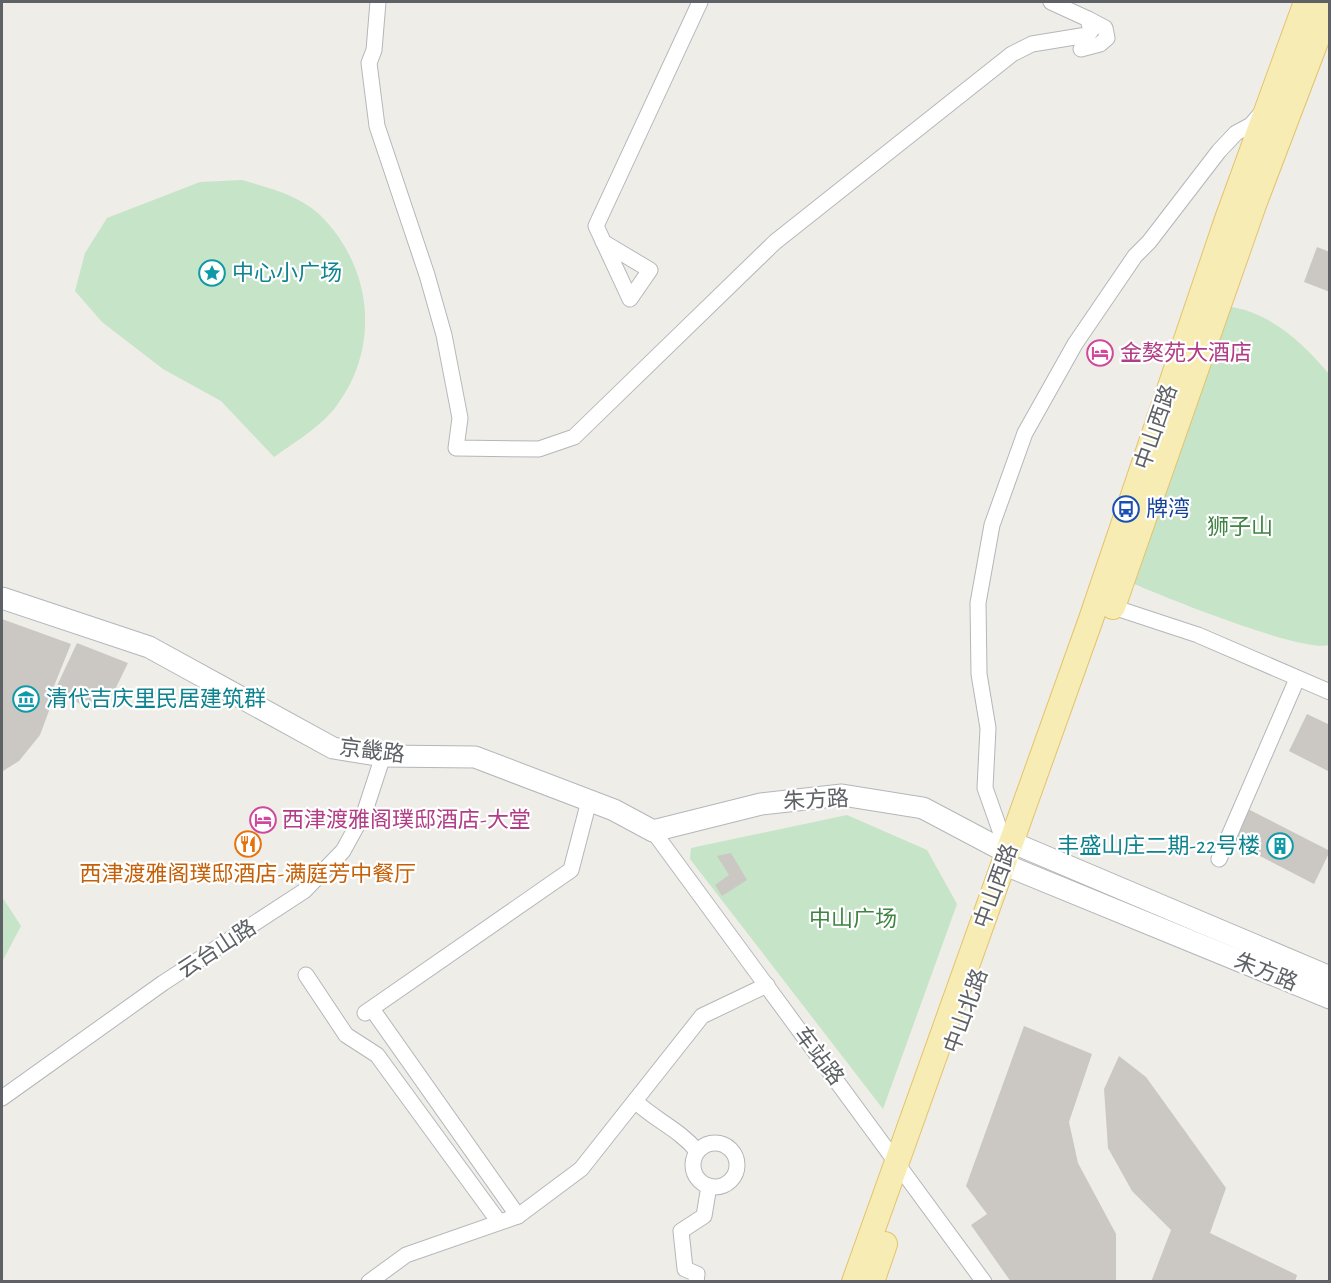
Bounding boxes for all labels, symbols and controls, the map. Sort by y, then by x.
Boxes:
place icon: 中心小广场 [197,258,227,288]
place label: 中心小广场 [232,261,342,284]
hotel icon: 金獒苑大酒店 [1085,338,1115,368]
place label: 金獒苑大酒店 [1120,341,1252,364]
street label: 中山西路 [1130,381,1181,472]
bus stop icon: 牌湾 [1111,494,1141,524]
place label: 牌湾 [1146,497,1190,520]
park label: 狮子山 [1207,515,1273,538]
museum icon: 清代吉庆里民居建筑群 [11,684,41,714]
place label: 清代吉庆里民居建筑群 [46,687,266,710]
street label: 京畿路 [338,735,406,766]
street label: 朱方路 [782,786,850,813]
hotel icon: 西津渡雅阁璞邸酒店-大堂 [248,805,278,835]
place label: 西津渡雅阁璞邸酒店-大堂 [282,808,531,831]
restaurant icon: 西津渡雅阁璞邸酒店-满庭芳中餐厅 [233,829,263,859]
building icon: 丰盛山庄二期-22号楼 [1265,831,1295,861]
place label: 丰盛山庄二期-22号楼 [1057,834,1260,857]
street label: 中山西路 [970,841,1021,931]
place label: 西津渡雅阁璞邸酒店-满庭芳中餐厅 [80,862,416,885]
park label: 中山广场 [809,907,897,930]
street label: 云台山路 [174,915,260,982]
street label: 朱方路 [1231,949,1301,995]
street label: 中山北路 [940,966,991,1056]
street label: 车站路 [790,1022,848,1089]

